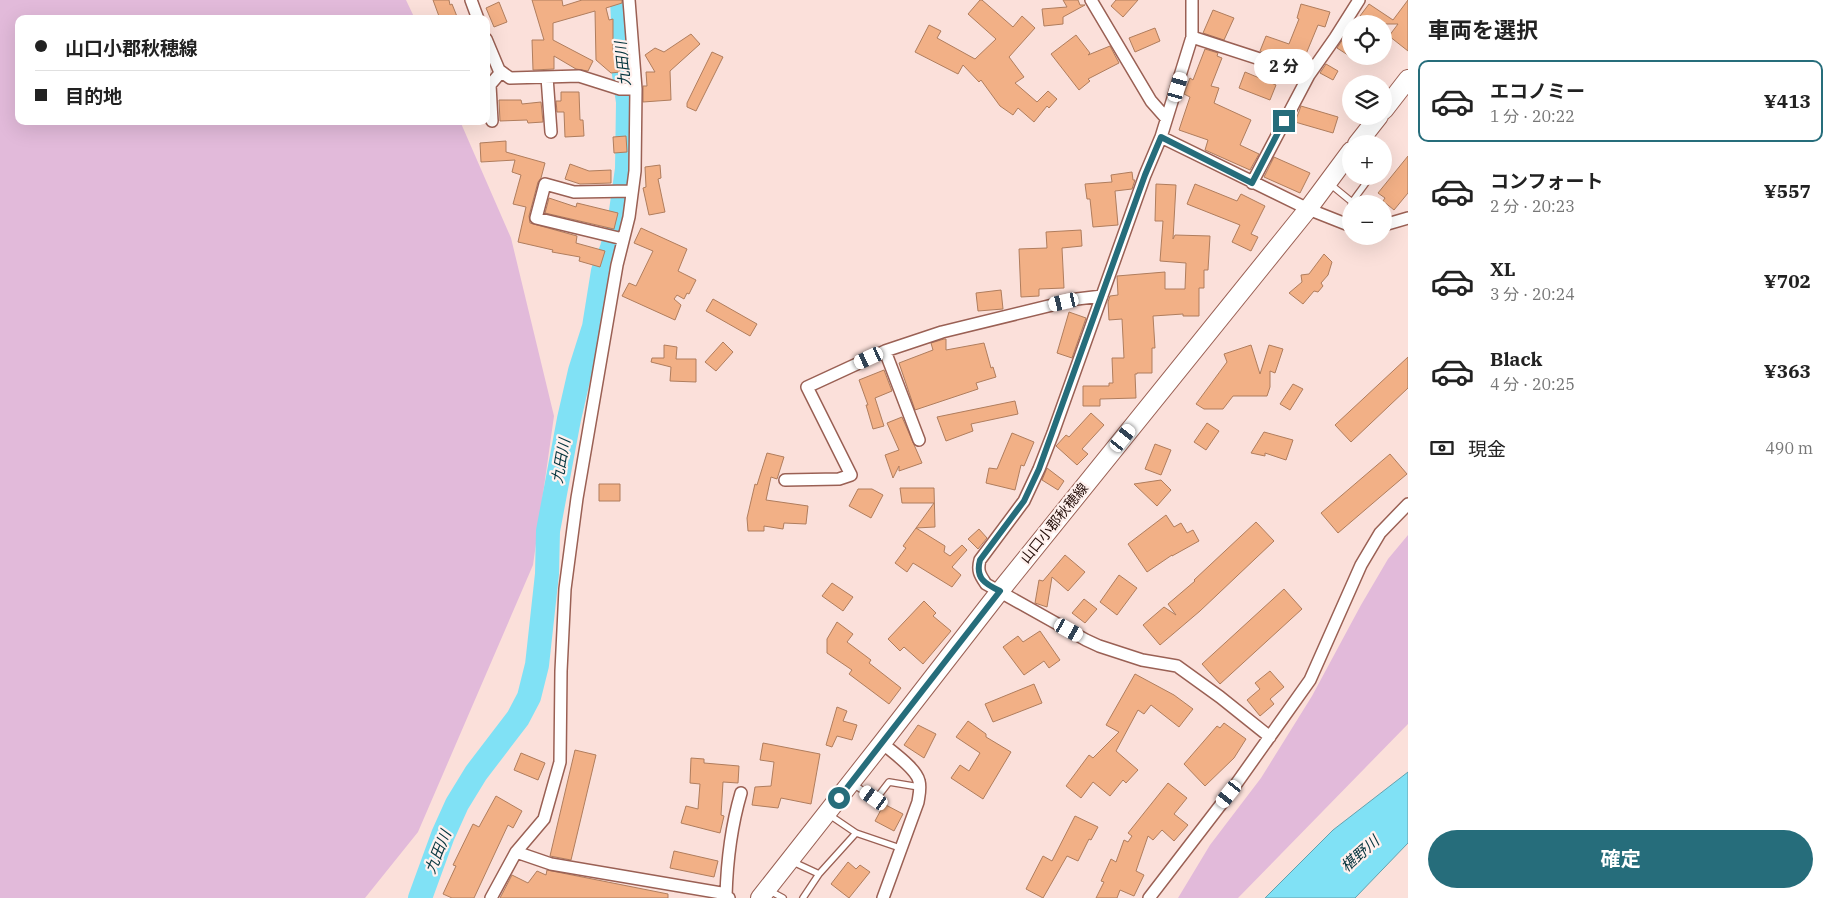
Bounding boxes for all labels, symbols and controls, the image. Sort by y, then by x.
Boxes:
map controls [1342,15,1392,245]
button: locate [1342,15,1392,65]
text: 車両を選択 [1428,15,1538,44]
text: 山口小郡秋穂線 [65,36,198,60]
water label: 九田川 [610,39,634,87]
callout: 2 分 [1254,48,1314,84]
text: 2 分 [1269,56,1299,76]
car [1166,71,1189,103]
button: layers [1342,75,1392,125]
icon: car [1430,79,1475,124]
text: エコノミー [1490,79,1585,103]
text: 目的地 [65,84,122,108]
text: ¥413 [1764,89,1811,113]
text: 1 分 · 20:22 [1490,106,1575,126]
route end [1273,110,1295,132]
button: + [1342,135,1392,185]
icon: car [1430,169,1475,214]
text: コンフォート [1490,169,1603,193]
text: ¥557 [1764,179,1811,203]
button: − [1342,195,1392,245]
text: 2 分 · 20:23 [1490,196,1575,216]
text: XL [1490,257,1516,281]
icon: car [1430,259,1475,304]
text: ¥702 [1764,269,1811,293]
text: 3 分 · 20:24 [1490,284,1575,304]
car [1047,291,1080,313]
car [852,345,885,371]
text: Black [1490,347,1542,371]
icon: car [1430,349,1475,394]
text: ¥363 [1764,359,1811,383]
text: 4 分 · 20:25 [1490,374,1575,394]
car [1107,422,1138,454]
icon: cash [1428,434,1456,462]
water label: 九田川 [547,435,574,485]
text: 現金 [1468,437,1506,461]
text: 490 m [1765,438,1813,458]
street label: 山口小郡秋穂線 [1016,479,1092,567]
car [1052,616,1085,644]
car [1213,778,1244,810]
car [857,783,890,813]
route start [828,787,850,809]
water label: 九田川 [420,826,456,876]
water label: 椹野川 [1337,830,1384,876]
button: 確定 [1428,830,1813,888]

